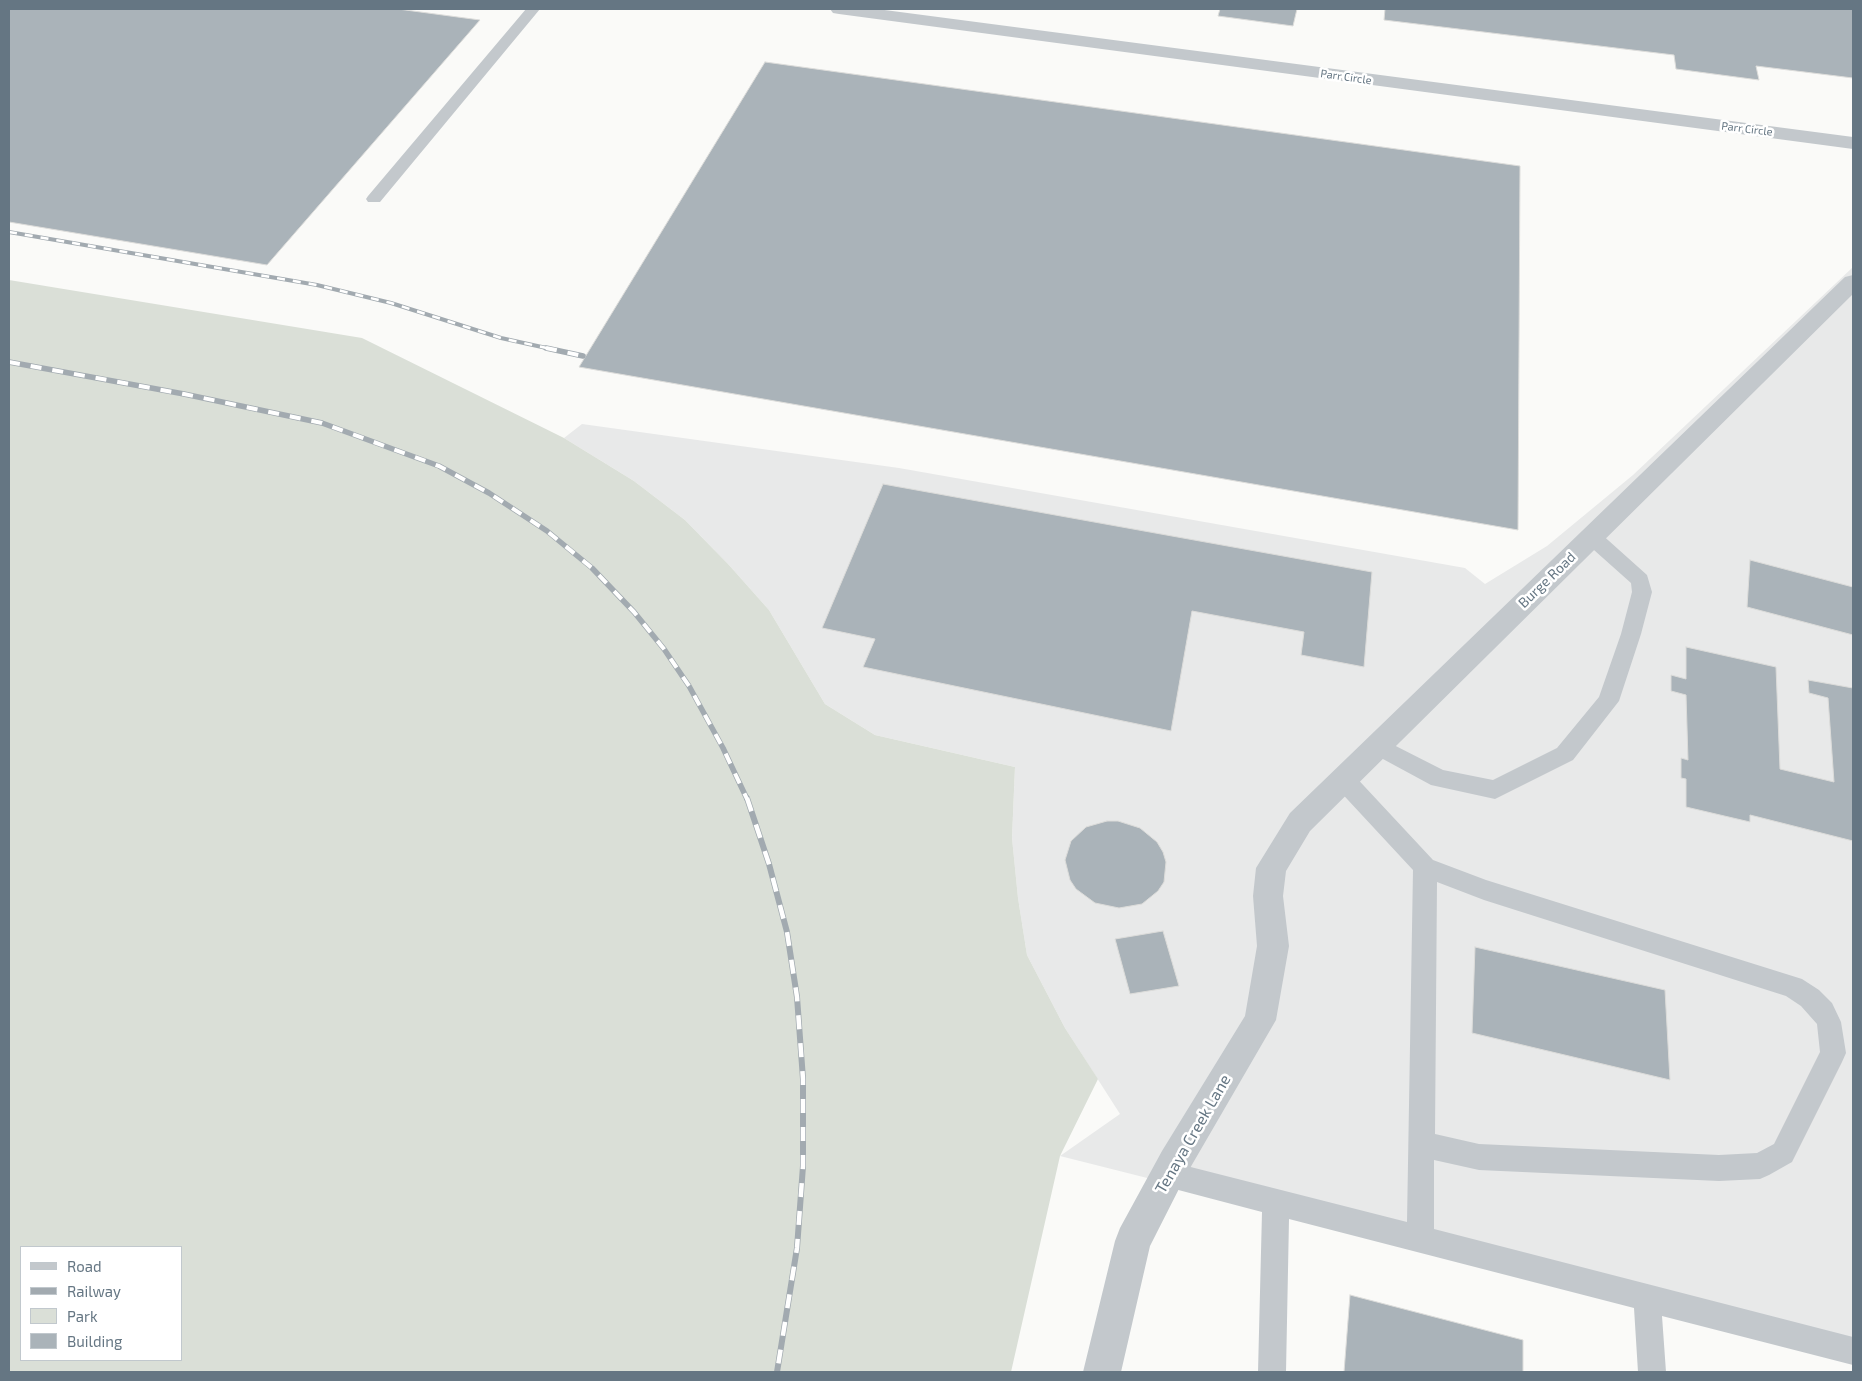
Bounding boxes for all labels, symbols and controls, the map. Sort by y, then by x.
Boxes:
street label: Parr Circle [1320,67,1372,87]
street label: Parr Circle [1721,119,1773,139]
street label: Burge Road [1515,549,1579,611]
street label: Tenaya Creek Lane [1151,1071,1235,1197]
legend [20,1246,182,1361]
text: Road [67,1257,102,1275]
text: Railway [67,1282,121,1300]
text: Park [67,1307,98,1325]
text: Building [67,1332,122,1350]

